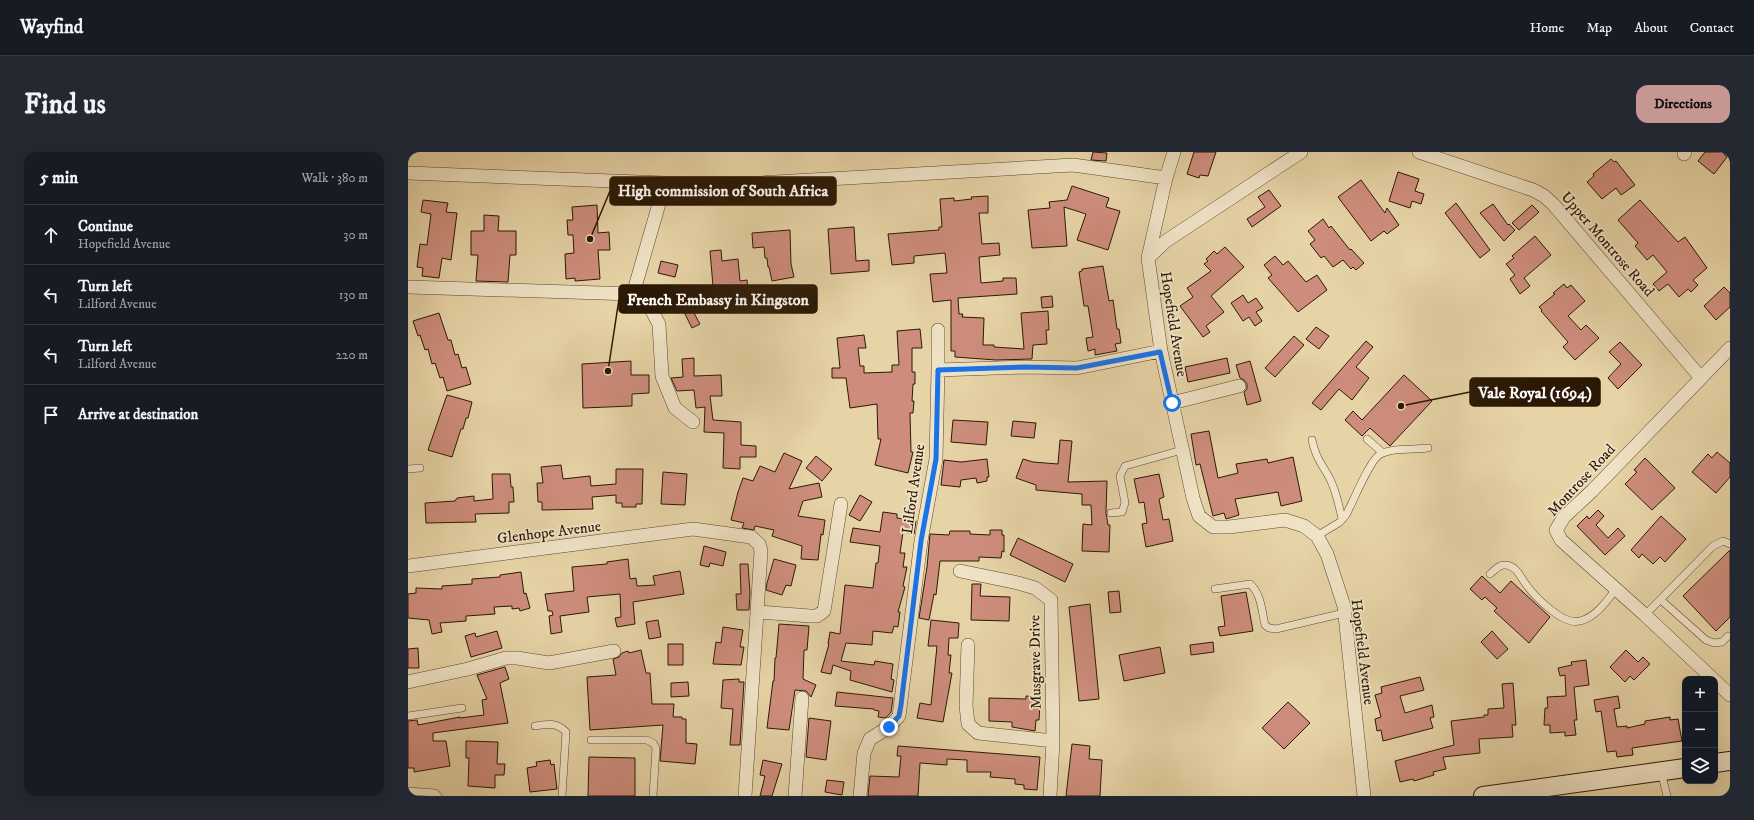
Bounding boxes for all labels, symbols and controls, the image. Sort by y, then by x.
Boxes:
text: Wayfind [20,16,83,39]
text: Home [1530,19,1564,37]
text: Map [1586,19,1612,37]
text: About [1634,19,1668,37]
text: Contact [1690,19,1734,37]
button: Directions [1636,85,1730,123]
text: Find us [24,87,106,122]
text: 5 min [40,167,78,189]
text: Walk · 380 m [301,170,368,186]
callout: High commission of South Africa [610,177,836,205]
text: High commission of South Africa [618,181,829,201]
street label: Upper Montrose Road [1557,188,1659,301]
text: Continue [78,217,133,236]
icon: ahead [40,224,62,246]
text: 30 m [344,227,368,243]
text: Hopefield Avenue [78,236,170,252]
street label: Hopefield Avenue [1156,270,1191,378]
text: Turn left [78,277,132,296]
icon: left [40,284,62,306]
callout: French Embassy in Kingston [619,285,817,313]
text: 130 m [339,287,368,303]
text: French Embassy in Kingston [627,290,810,310]
text: Lilford Avenue [78,296,157,312]
text: Turn left [78,337,132,356]
icon: left [40,344,62,366]
text: 220 m [336,347,368,363]
text: Lilford Avenue [78,356,157,372]
callout: Vale Royal (1694) [1470,378,1600,406]
text: Vale Royal (1694) [1477,383,1592,403]
route start [1163,394,1181,412]
icon: arrive [40,404,62,426]
text: Arrive at destination [78,405,198,424]
street label: Montrose Road [1543,440,1620,520]
street label: Lilford Avenue [898,443,929,535]
street label: Glenhope Avenue [496,517,602,548]
street label: Hopefield Avenue [1347,598,1378,706]
street label: Musgrave Drive [1025,615,1046,709]
map controls [1682,676,1718,784]
button: + [1682,676,1718,712]
button: − [1682,712,1718,748]
route end [880,718,898,736]
button: layers [1682,748,1718,784]

